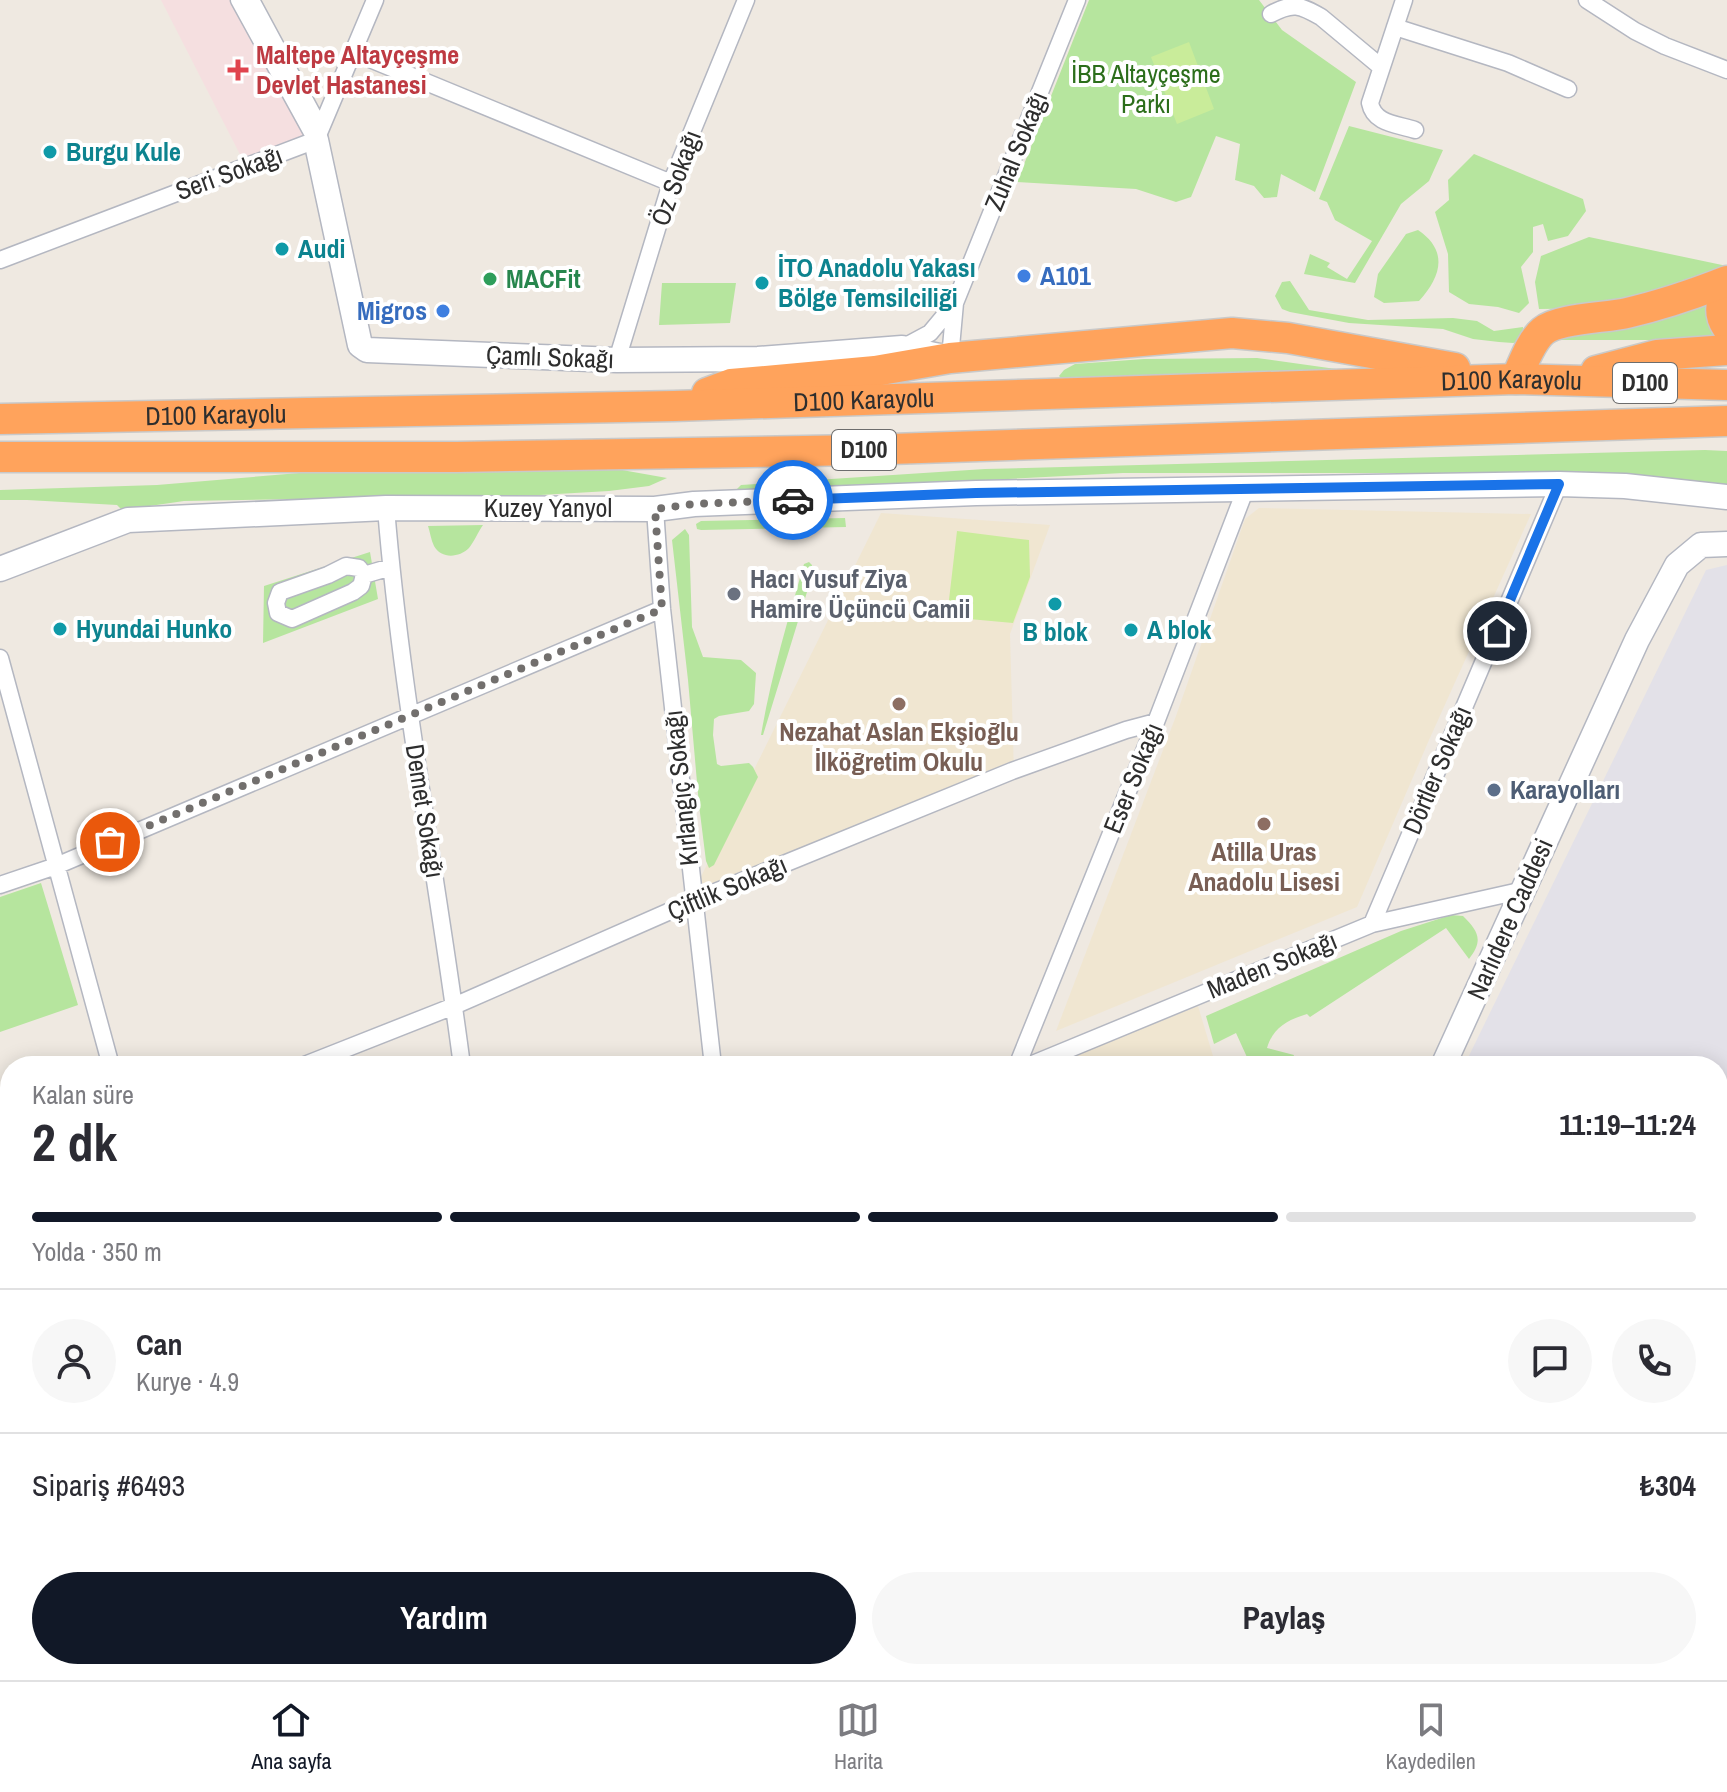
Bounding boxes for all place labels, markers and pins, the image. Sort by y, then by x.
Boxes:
place label: Maltepe Altayçeşme Devlet Hastanesi [256,37,459,102]
marker: Maltepe Altayçeşme Devlet Hastanesi [227,59,249,81]
place label: Burgu Kule [66,134,181,169]
marker: Burgu Kule [41,143,59,161]
place label: Audi [298,231,345,266]
marker: Audi [273,240,291,258]
place label: İTO Anadolu Yakası Bölge Temsilciliği [778,250,976,315]
place label: A101 [1040,258,1091,293]
place label: MACFit [506,261,581,296]
marker: A101 [1015,267,1033,285]
marker: MACFit [481,270,499,288]
marker: İTO Anadolu Yakası Bölge Temsilciliği [753,274,771,292]
place label: Migros [357,293,427,328]
marker: Migros [434,302,452,320]
place label: Hacı Yusuf Ziya Hamire Üçüncü Camii [750,561,970,626]
marker: Hacı Yusuf Ziya Hamire Üçüncü Camii [725,585,743,603]
marker: B blok [1046,595,1064,613]
pin [1463,597,1531,665]
place label: Hyundai Hunko [76,611,232,646]
place label: A blok [1147,612,1212,647]
place label: B blok [1022,614,1088,649]
marker: Hyundai Hunko [51,620,69,638]
marker: A blok [1122,621,1140,639]
marker: Nezahat Aslan Ekşioğlu İlköğretim Okulu [890,695,908,713]
place label: Nezahat Aslan Ekşioğlu İlköğretim Okulu [779,714,1019,779]
place label: Karayolları [1510,772,1620,807]
marker: Karayolları [1485,781,1503,799]
pin [76,808,144,876]
marker: Atilla Uras Anadolu Lisesi [1255,815,1273,833]
place label: Atilla Uras Anadolu Lisesi [1188,834,1340,899]

